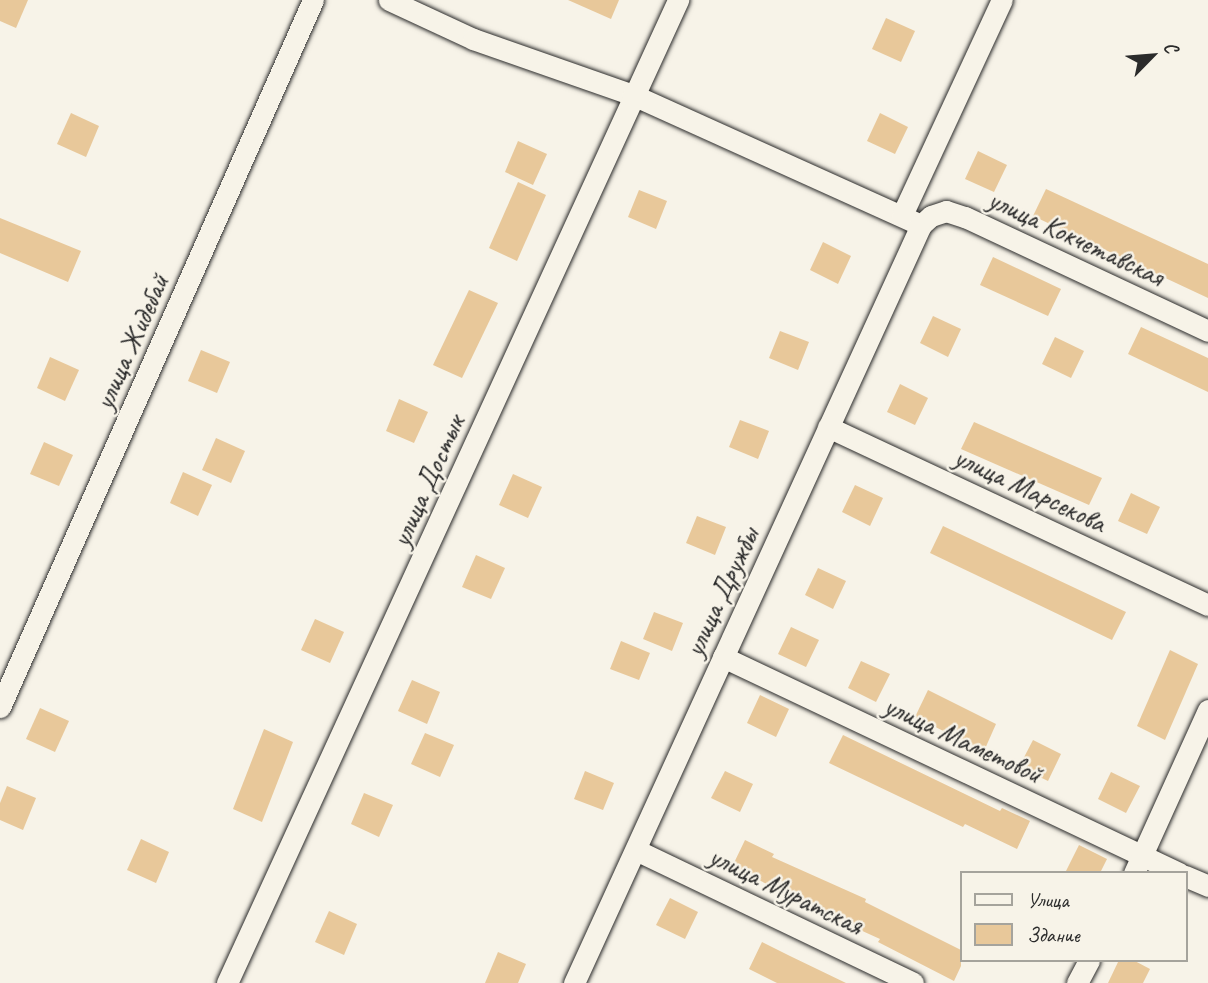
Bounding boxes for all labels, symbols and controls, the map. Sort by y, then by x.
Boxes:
north arrow [1117,21,1187,91]
text: С [1158,38,1184,56]
street label: улица Кокчетавская [984,183,1168,293]
street label: улица Жидебай [87,270,177,414]
street label: улица Достык [384,409,472,553]
street label: улица Марсекова [949,440,1111,540]
street label: улица Дружбы [678,523,766,661]
street label: улица Маметовой [877,688,1049,792]
street label: улица Муратская [702,839,870,943]
legend [960,871,1187,962]
text: Улица [1027,887,1069,913]
text: Здание [1027,922,1080,948]

